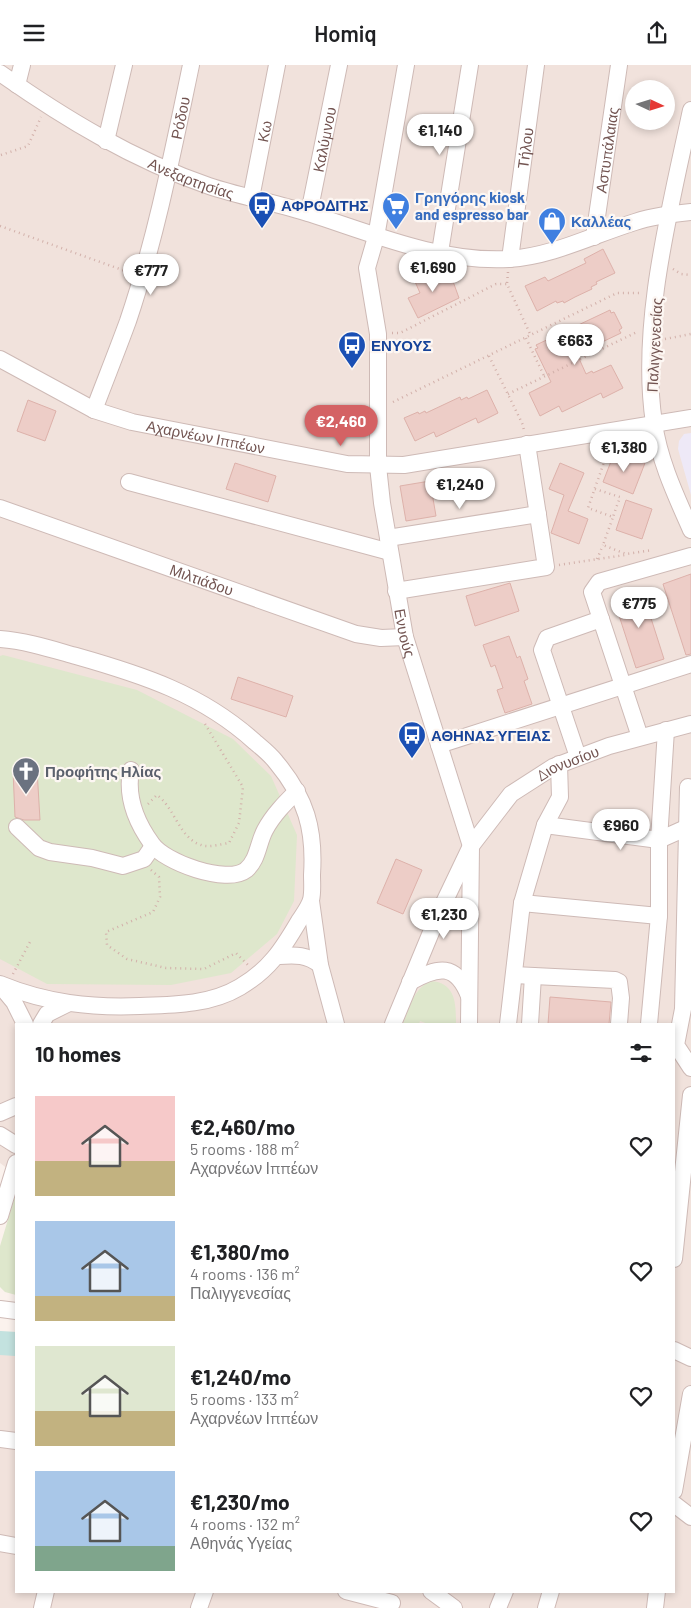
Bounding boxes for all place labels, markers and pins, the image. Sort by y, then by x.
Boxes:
pin: €1,140 [399,113,481,156]
place label: Γρηγόρης kiosk and espresso bar [415,188,529,223]
bus stop icon: ΑΦΡΟΔΙΤΗΣ [247,190,277,229]
supermarket icon: Γρηγόρης kiosk and espresso bar [381,191,411,230]
place label: ΑΦΡΟΔΙΤΗΣ [281,196,369,214]
shop icon: Καλλέας [537,206,567,245]
place label: Καλλέας [571,212,631,230]
pin: €1,690 [392,251,474,293]
pin: €777 [121,253,181,296]
pin: €663 [545,323,605,366]
bus stop icon: ΕΝΥΟΥΣ [337,330,367,369]
place label: ΕΝΥΟΥΣ [371,336,432,354]
pin: €2,460 [300,405,382,447]
pin: €1,380 [583,431,665,473]
pin: €1,240 [419,467,501,510]
pin: €775 [609,587,669,629]
bus stop icon: ΑΘΗΝΑΣ ΥΓΕΙΑΣ [397,720,427,759]
place label: ΑΘΗΝΑΣ ΥΓΕΙΑΣ [431,726,551,744]
church icon: Προφήτης Ηλίας [11,756,41,795]
place label: Προφήτης Ηλίας [45,762,161,780]
pin: €960 [591,809,651,851]
pin: €1,230 [403,897,485,940]

